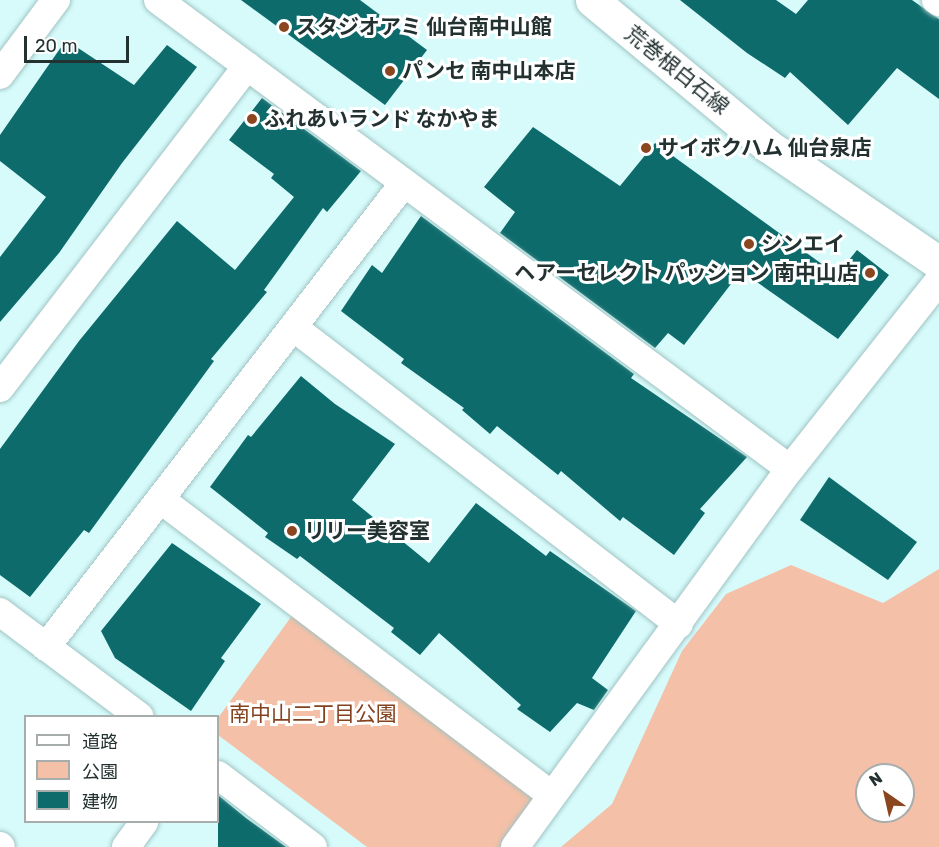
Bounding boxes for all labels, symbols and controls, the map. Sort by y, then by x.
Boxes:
place label: スタジオアミ 仙台南中山館 [296,14,552,40]
marker: スタジオアミ 仙台南中山館 [277,20,291,34]
street label: 荒巻根白石線 [620,21,734,119]
scale bar [27,24,132,62]
text: 20 m [35,35,77,57]
place label: パンセ 南中山本店 [402,58,574,84]
marker: パンセ 南中山本店 [383,64,397,78]
place label: ふれあいランド なかやま [264,106,499,132]
marker: ふれあいランド なかやま [245,112,259,126]
place label: サイボクハム 仙台泉店 [658,135,872,161]
marker: サイボクハム 仙台泉店 [639,141,653,155]
place label: シンエイ [761,231,845,257]
marker: シンエイ [742,237,756,251]
place label: ヘアーセレクト パッション 南中山店 [514,260,858,286]
marker: ヘアーセレクト パッション 南中山店 [863,266,877,280]
place label: リリー美容室 [304,518,430,544]
marker: リリー美容室 [285,524,299,538]
park label: 南中山二丁目公園 [229,701,397,727]
legend [24,715,219,823]
text: 道路 [82,731,118,753]
text: 公園 [82,761,118,783]
north arrow [855,763,915,823]
text: N [866,768,886,790]
text: 建物 [82,791,118,813]

